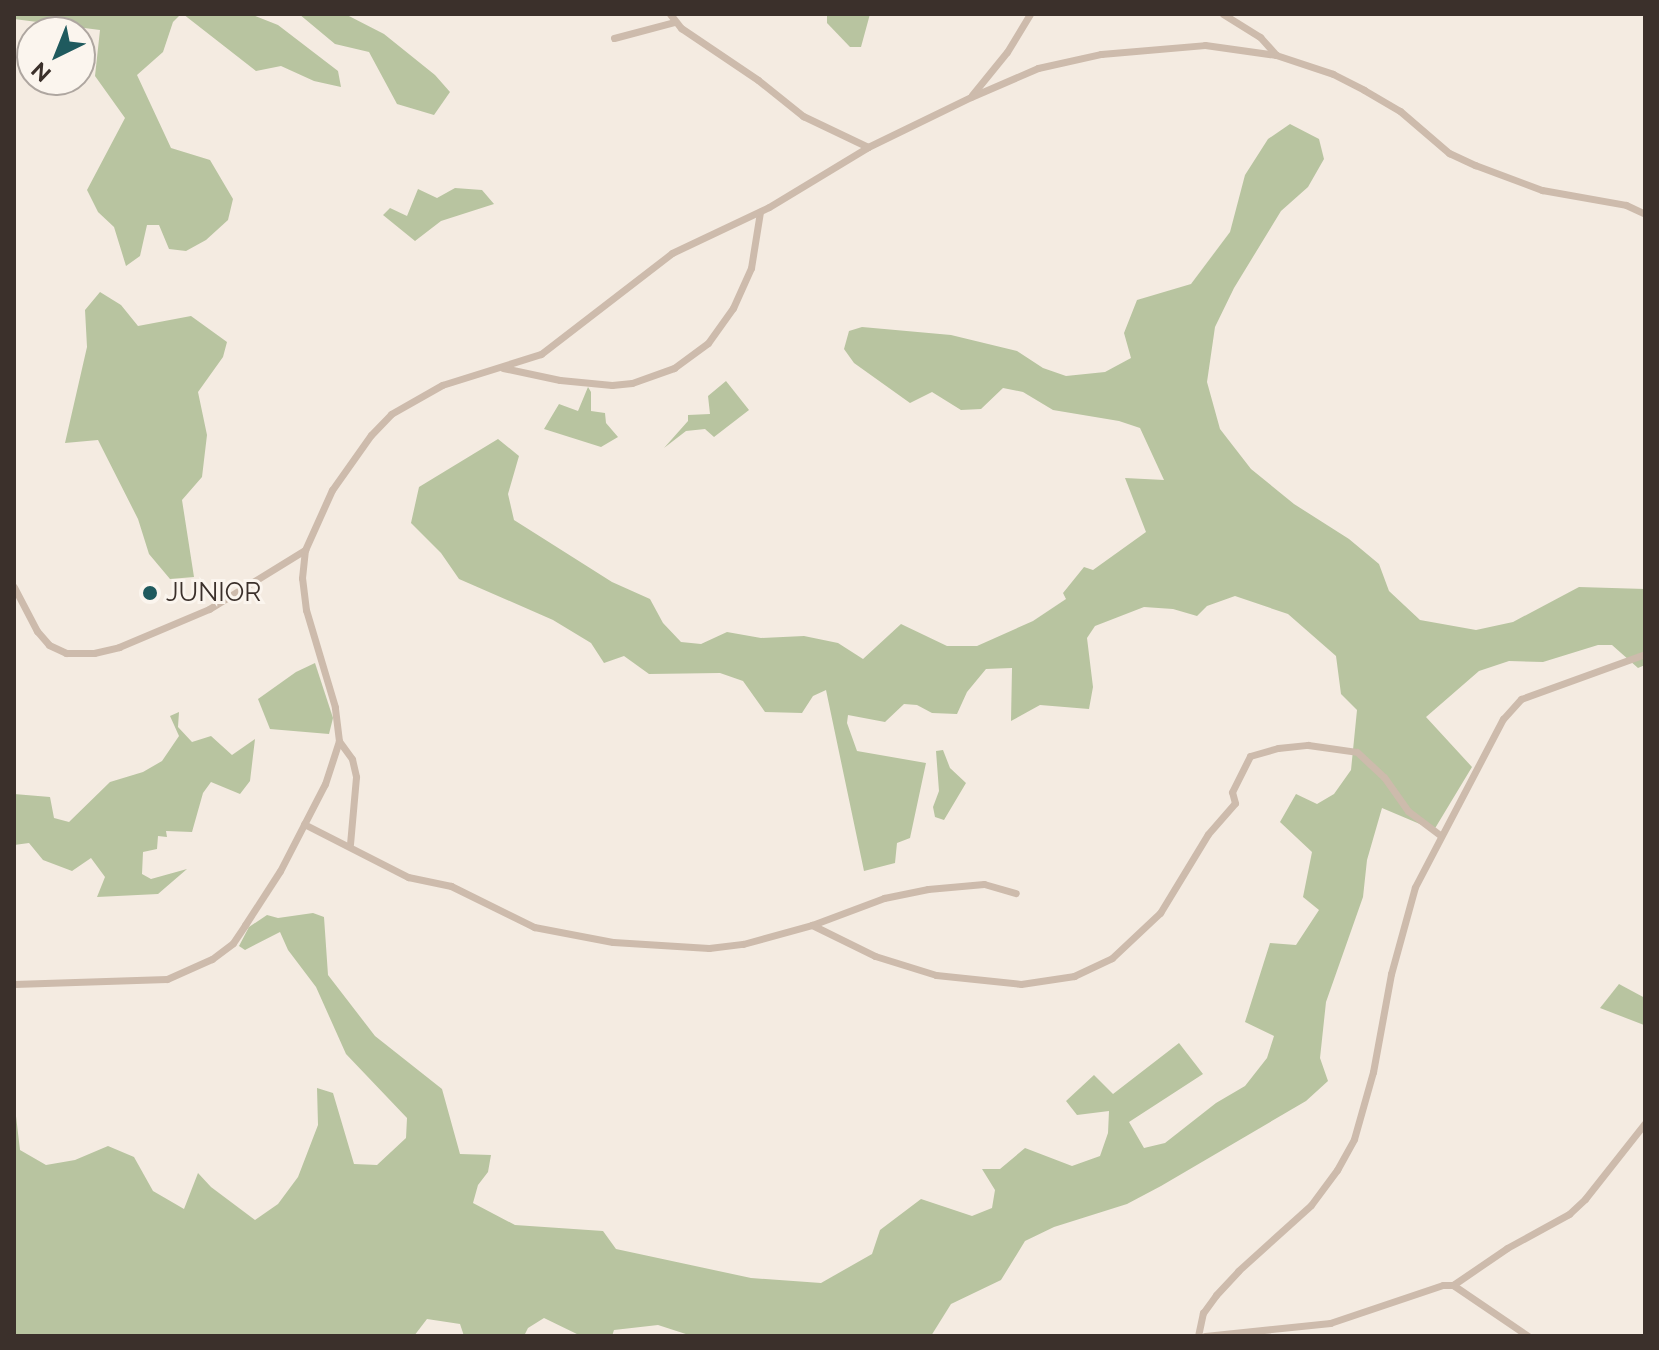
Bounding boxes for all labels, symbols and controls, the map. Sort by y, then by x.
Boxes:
north arrow [16,16,96,96]
text: N [26,57,56,87]
place label: JUNIOR [166,577,261,609]
marker: JUNIOR [141,584,159,602]

